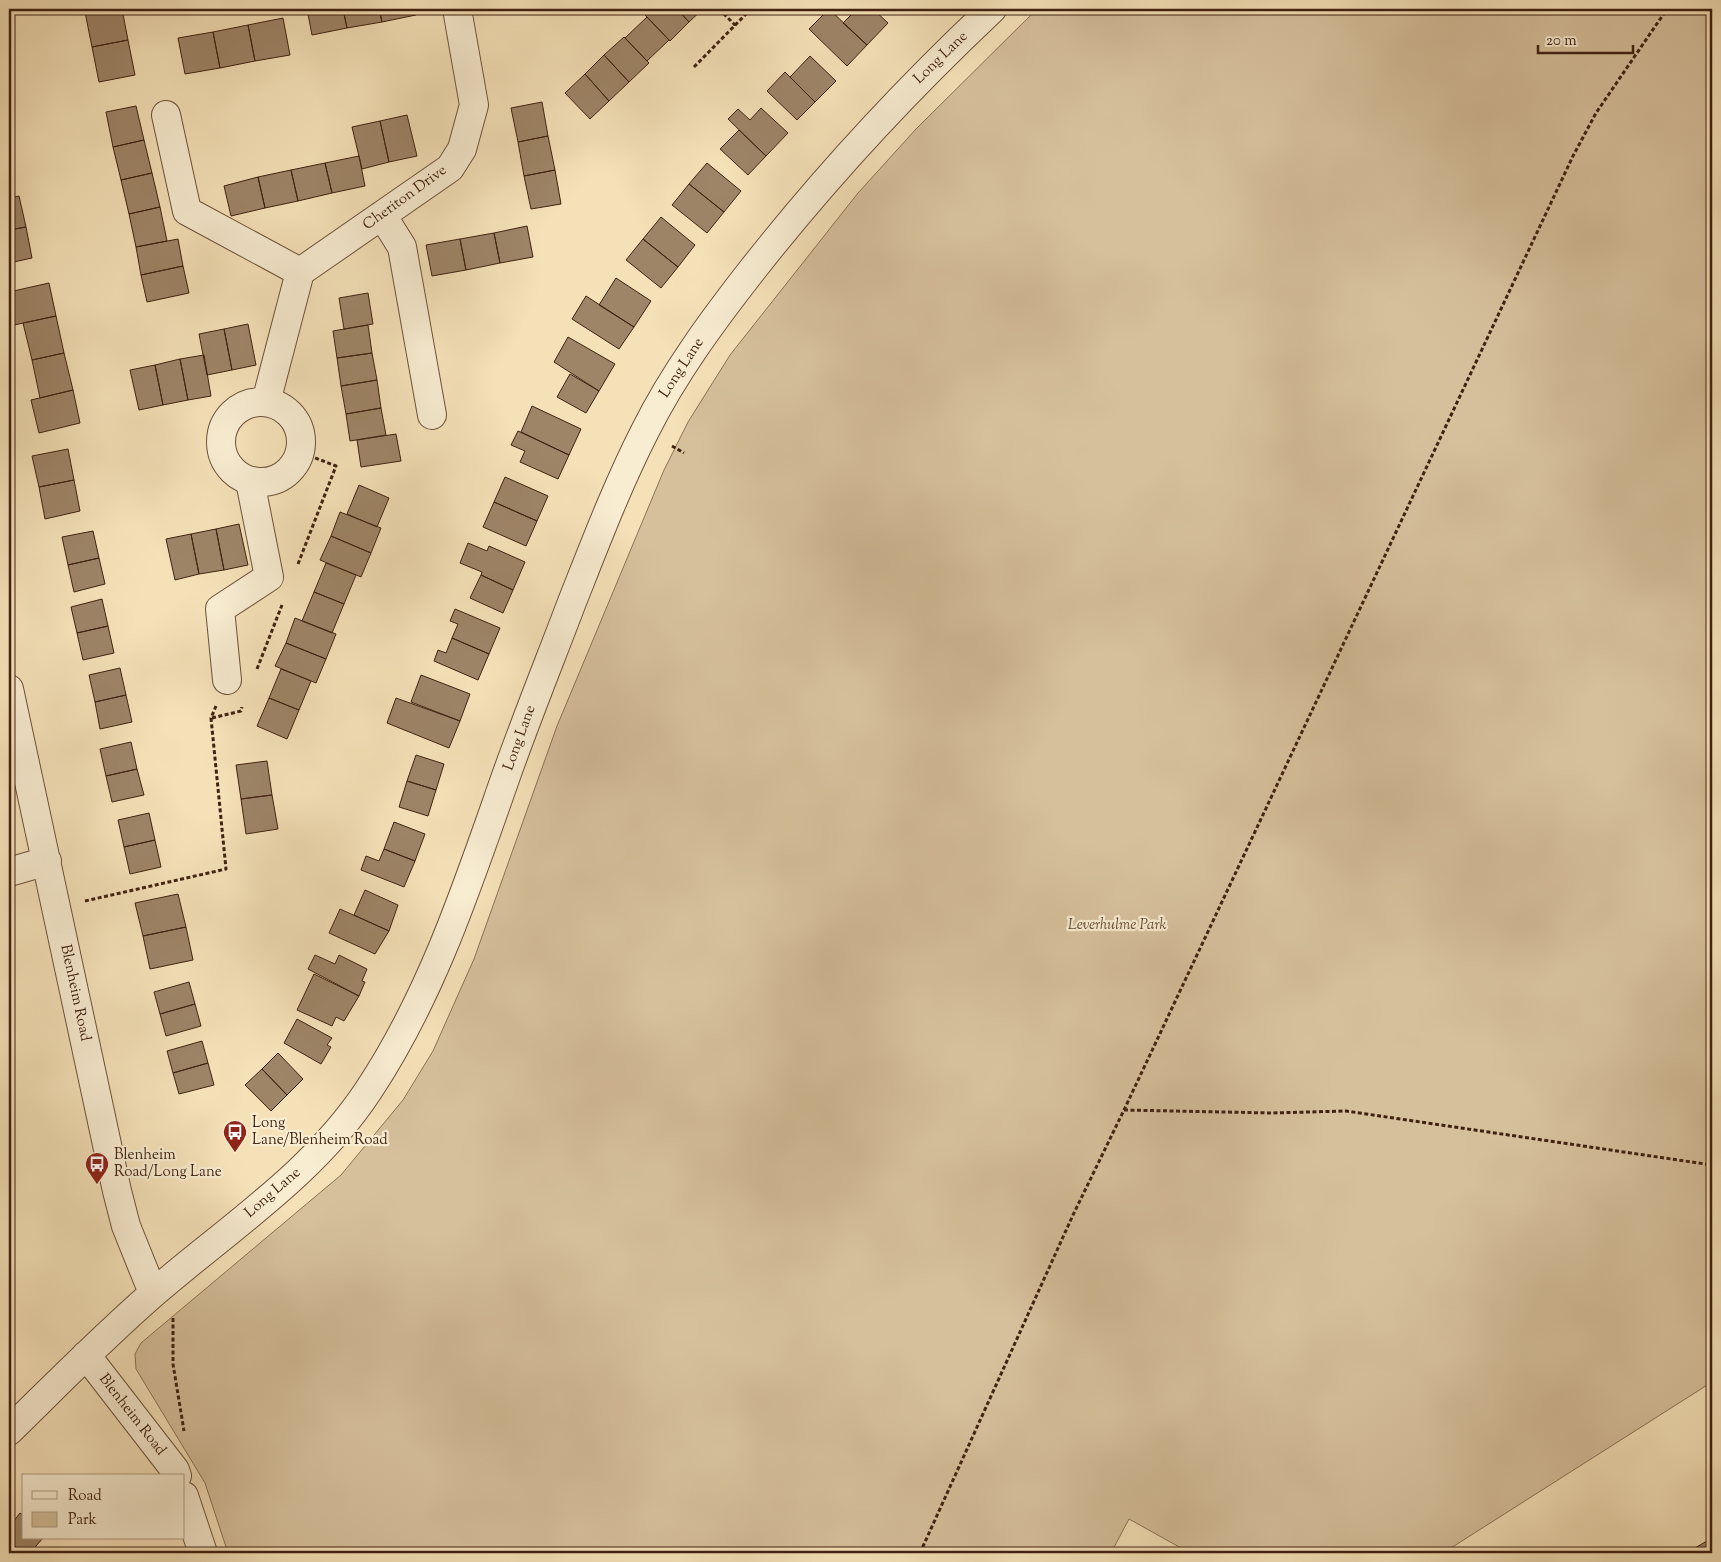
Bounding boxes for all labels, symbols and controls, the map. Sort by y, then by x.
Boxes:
scale bar [1538,22,1634,54]
street label: Long Lane [909,27,973,89]
text: 20 m [1546,31,1577,52]
street label: Cheriton Drive [359,160,451,236]
street label: Long Lane [655,334,709,402]
street label: Long Lane [498,702,542,774]
park label: Leverhulme Park [1068,915,1166,936]
street label: Blenheim Road [54,943,96,1044]
place label: Long Lane/Blenheim Road [252,1113,388,1151]
bus stop icon: Long Lane/Blenheim Road [222,1119,248,1153]
place label: Blenheim Road/Long Lane [114,1145,222,1183]
bus stop icon: Blenheim Road/Long Lane [84,1151,110,1185]
street label: Long Lane [240,1163,306,1223]
street label: Blenheim Road [93,1370,171,1461]
legend [22,1474,185,1540]
text: Road [68,1486,102,1507]
text: Park [68,1510,97,1531]

